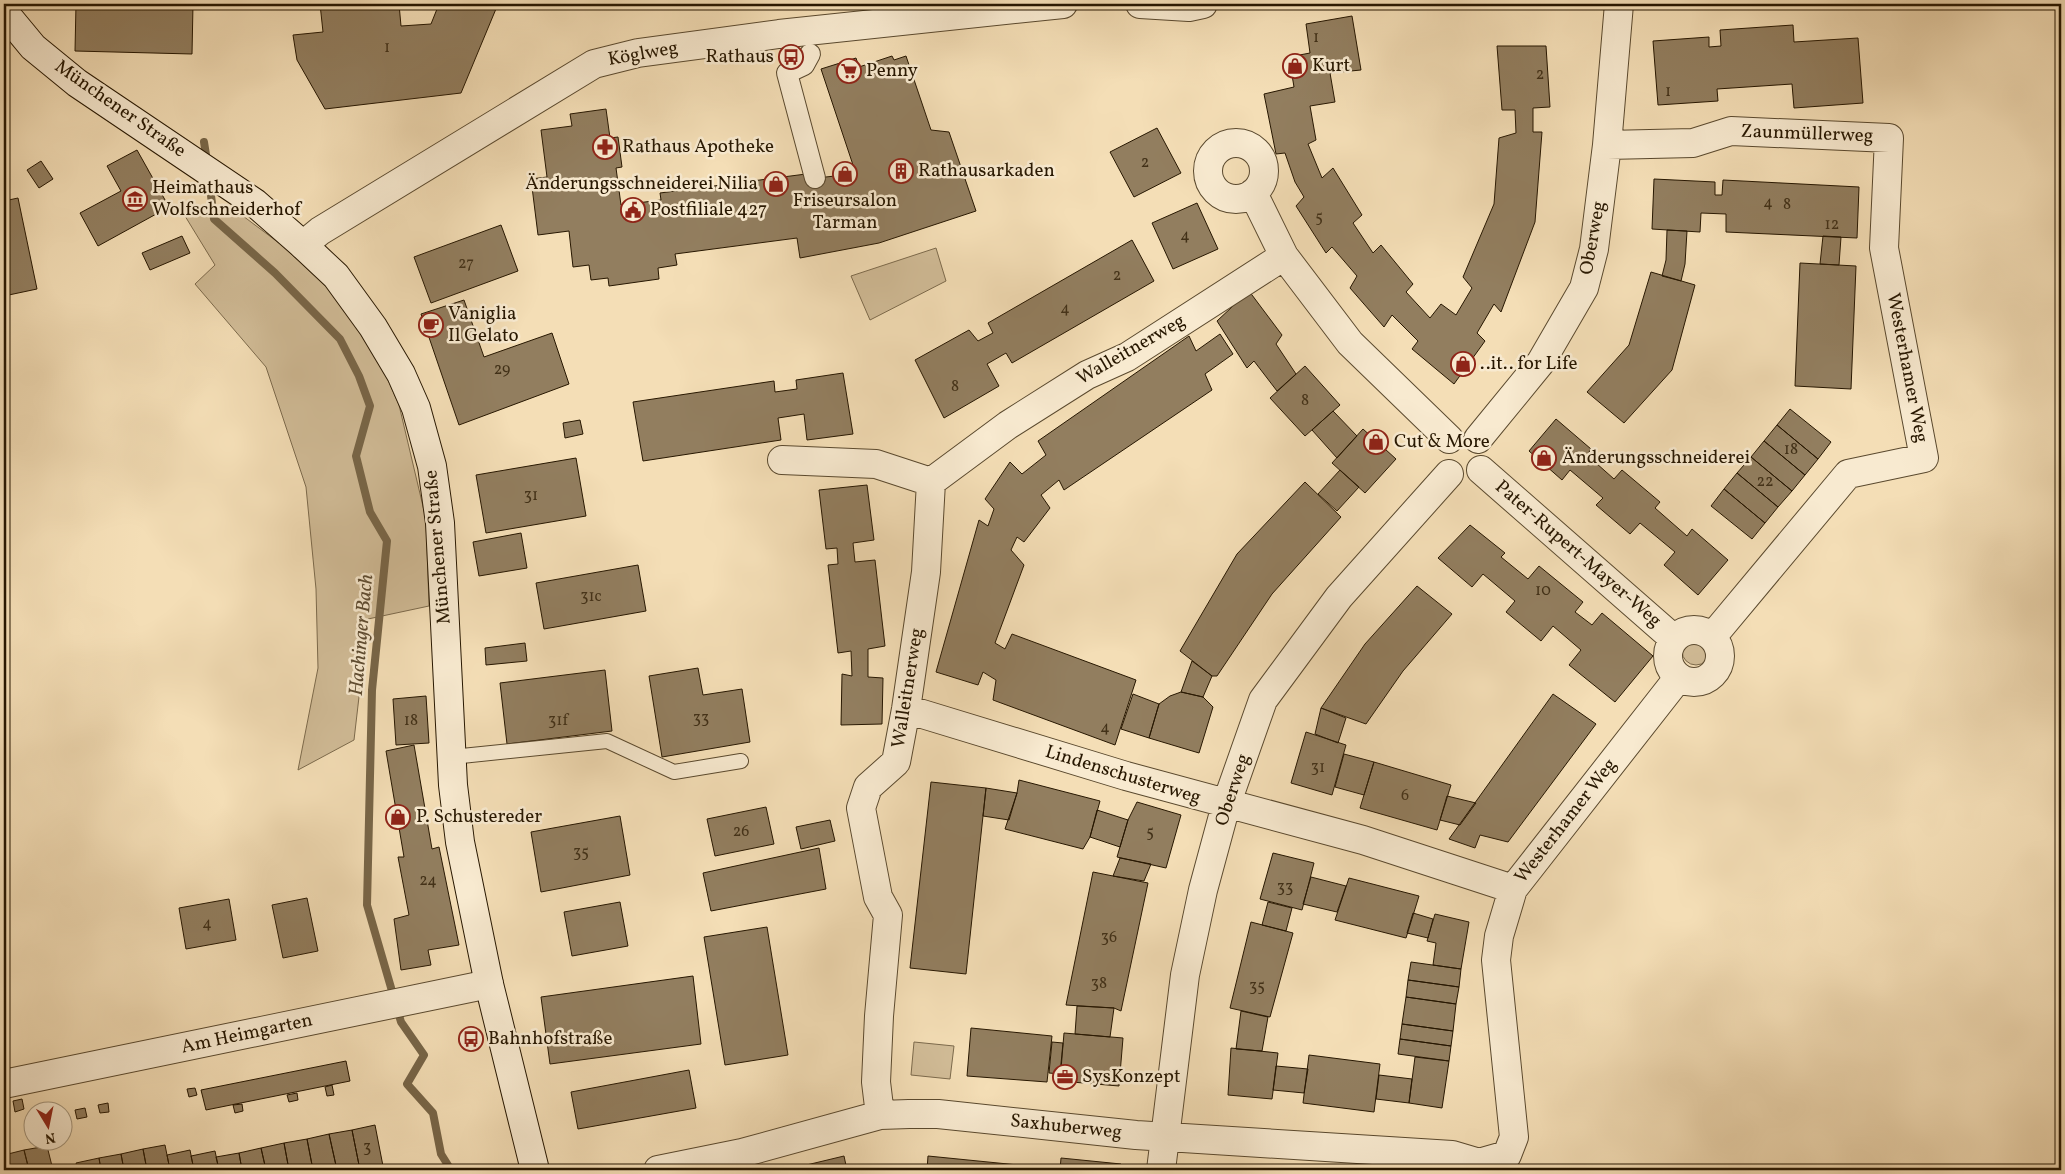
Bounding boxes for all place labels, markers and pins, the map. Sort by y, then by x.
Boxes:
place label: Rathaus [706,44,774,70]
bus stop icon: Rathaus [778,44,804,70]
shop icon: Kurt [1282,53,1308,79]
place label: Kurt [1312,53,1351,79]
supermarket icon: Penny [836,58,862,84]
place label: Penny [866,58,918,84]
pharmacy icon: Rathaus Apotheke [592,134,618,160]
place label: Rathaus Apotheke [622,134,774,160]
building icon: Rathausarkaden [888,158,914,184]
place label: Rathausarkaden [918,158,1055,184]
shop icon: Friseursalon Tarman [832,161,858,187]
place label: Änderungsschneiderei Nilia [525,171,758,197]
shop icon: Änderungsschneiderei Nilia [763,171,789,197]
place label: Heimathaus Wolfschneiderhof [152,175,302,223]
museum icon: Heimathaus Wolfschneiderhof [122,186,148,212]
place label: Friseursalon Tarman [793,188,897,236]
public building icon: Postfiliale 427 [620,197,646,223]
place label: Postfiliale 427 [650,197,767,223]
place label: Vaniglia Il Gelato [448,301,519,349]
cafe icon: Vaniglia Il Gelato [418,312,444,338]
shop icon: ..it.. for Life [1450,351,1476,377]
place label: ..it.. for Life [1480,351,1577,377]
shop icon: Cut & More [1363,429,1389,455]
place label: Cut & More [1394,429,1490,455]
shop icon: Änderungsschneiderei [1531,445,1557,471]
place label: Änderungsschneiderei [1562,445,1751,471]
shop icon: P. Schustereder [385,804,411,830]
place label: P. Schustereder [416,804,542,830]
bus stop icon: Bahnhofstraße [458,1026,484,1052]
place label: Bahnhofstraße [488,1026,613,1052]
office icon: SysKonzept [1052,1064,1078,1090]
place label: SysKonzept [1082,1064,1181,1090]

